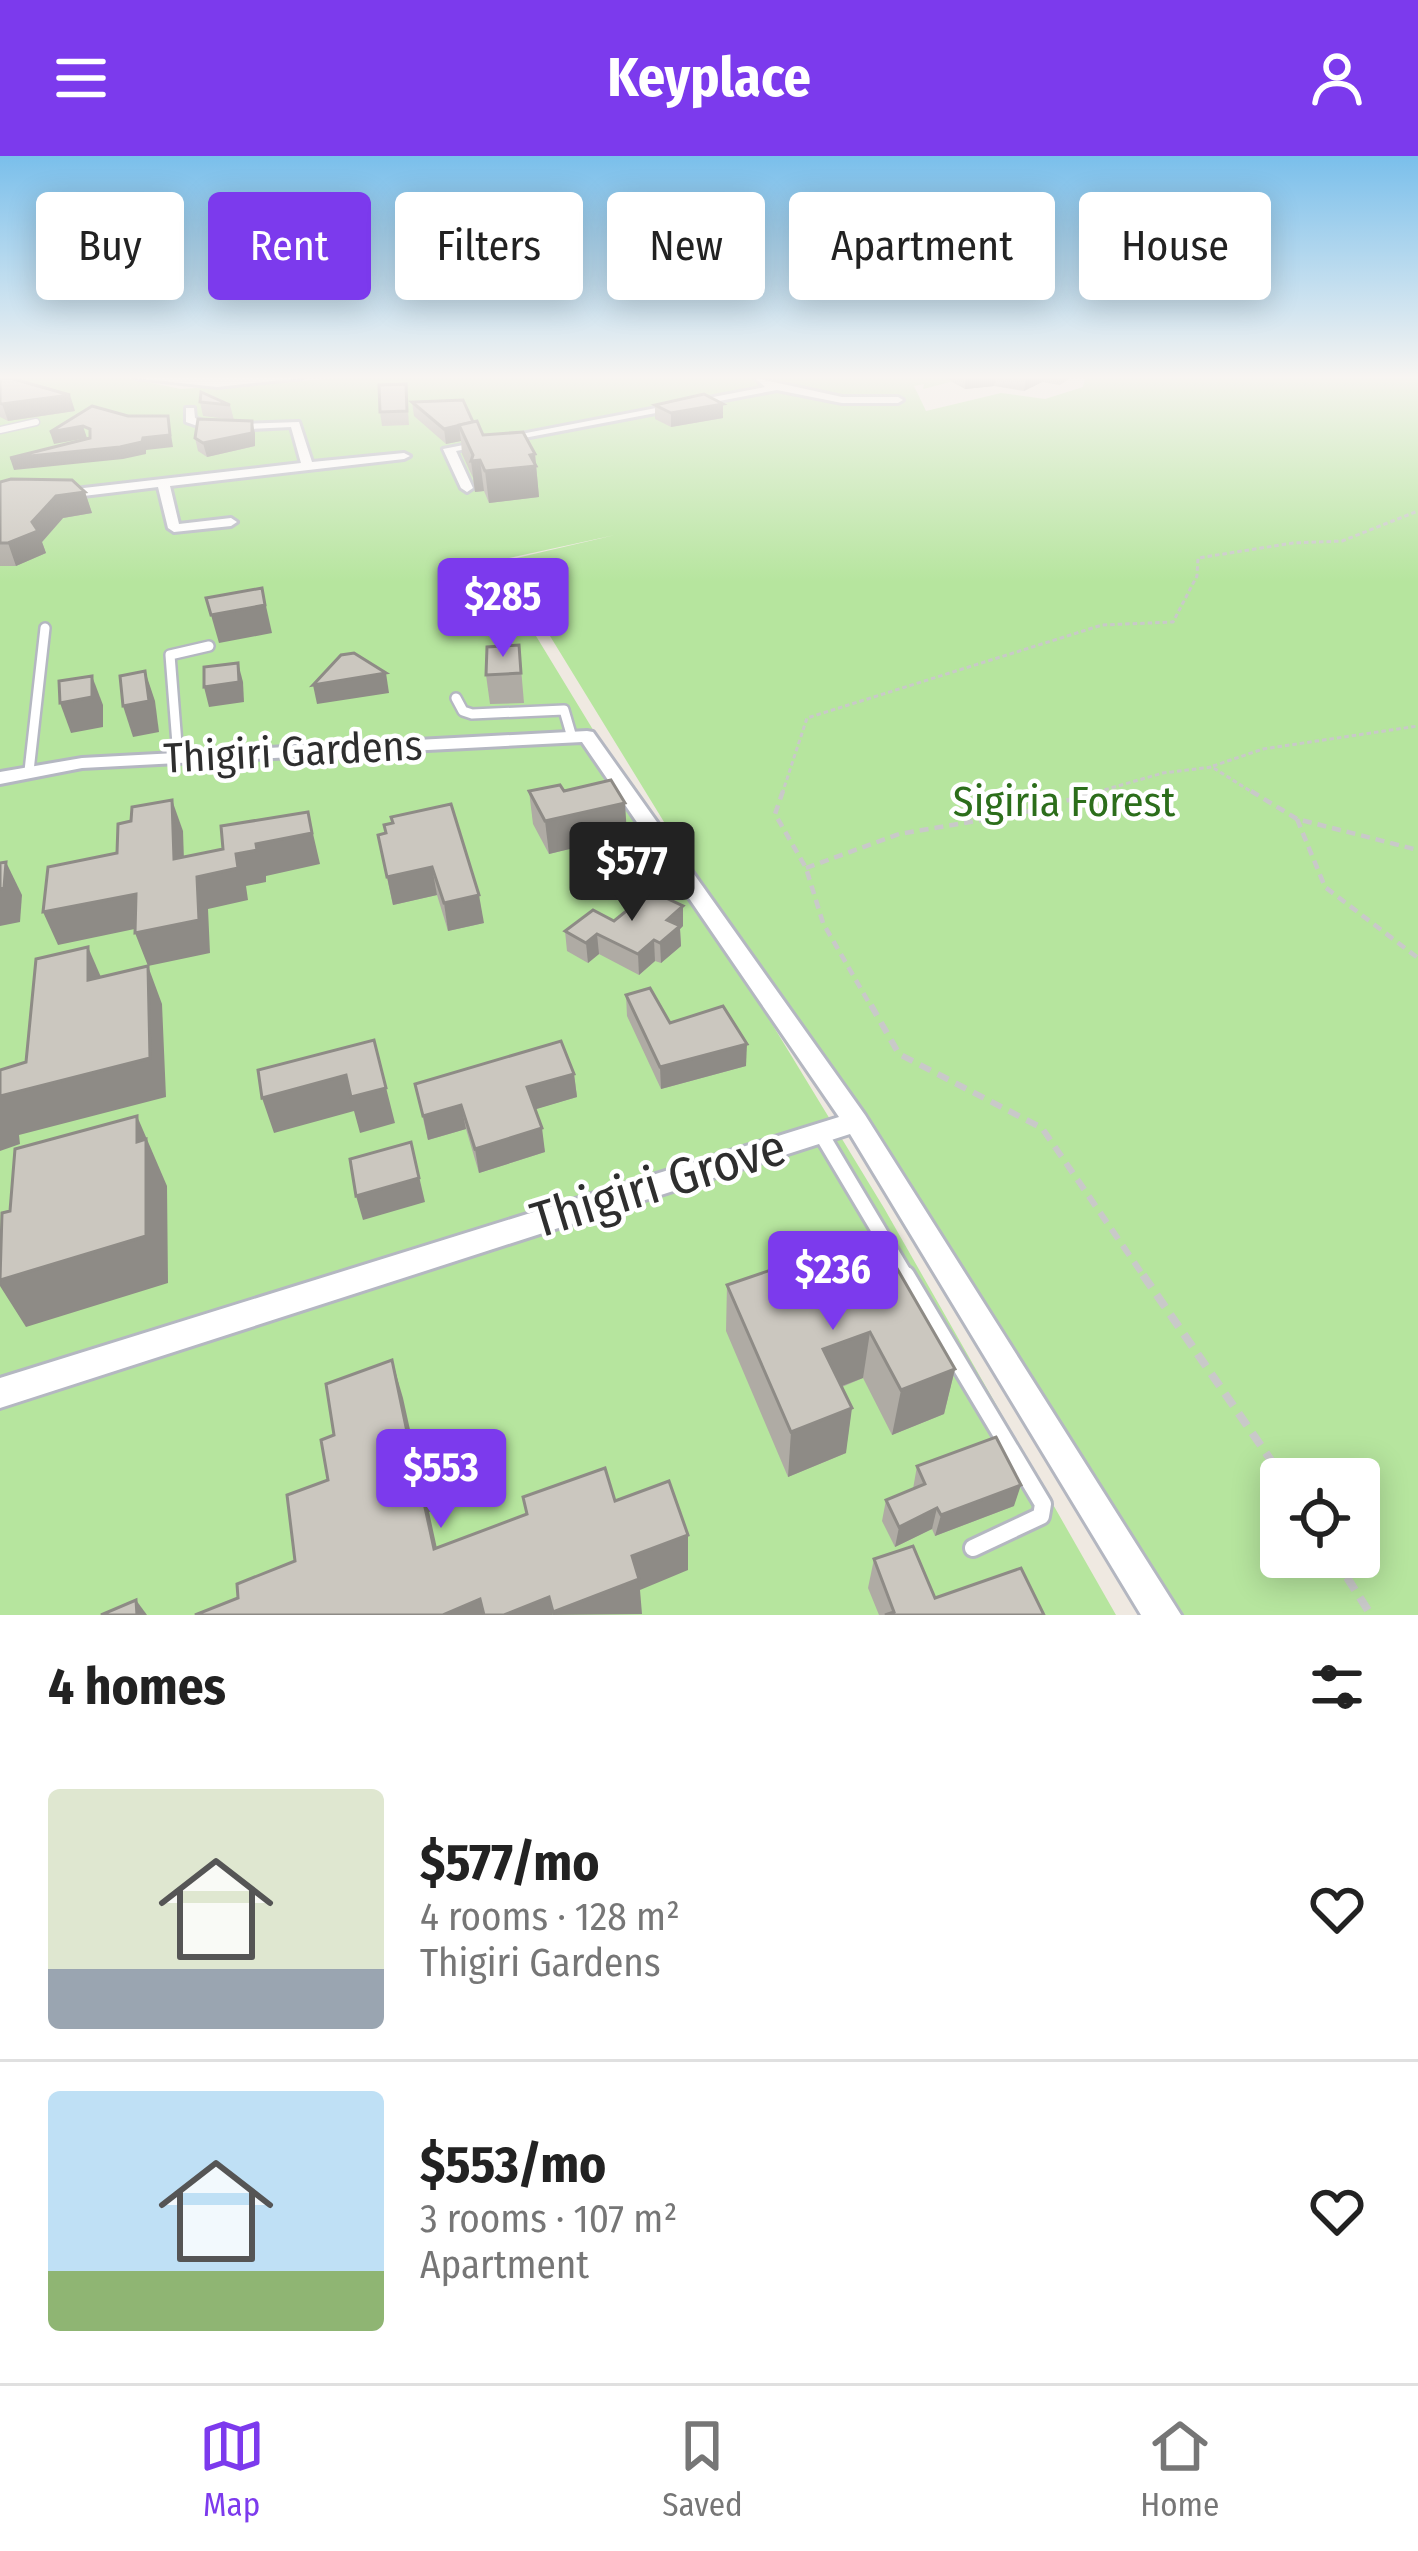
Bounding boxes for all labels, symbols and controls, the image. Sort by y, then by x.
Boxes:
icon: menu [48,45,114,111]
icon: person [1304,45,1370,111]
text: Keyplace [607,46,811,110]
chip: Buy [36,192,184,300]
chip: Rent [208,192,371,300]
chip: Filters [395,192,583,300]
chip: New [607,192,765,300]
chip: Apartment [789,192,1055,300]
chip: House [1079,192,1271,300]
pin: $285 [432,558,574,660]
text: $285 [465,574,541,620]
street label: Thigiri Gardens [162,720,424,784]
park label: Sigiria Forest [953,777,1175,827]
pin: $577 [561,822,703,924]
text: $577 [596,838,668,884]
street label: Thigiri Grove [524,1116,793,1252]
pin: $236 [762,1231,904,1333]
text: $236 [795,1247,871,1293]
pin: $553 [370,1429,512,1531]
text: $553 [403,1445,479,1491]
map controls [1260,1458,1380,1578]
button: locate [1260,1458,1380,1578]
icon: filters [1304,1654,1370,1720]
text: 4 homes [48,1656,226,1718]
text: $577/mo [420,1832,599,1894]
icon: home [144,1837,288,1981]
icon: heart [1304,1876,1370,1942]
text: 4 rooms · 128 m² [420,1894,680,1940]
text: Thigiri Gardens [420,1940,661,1986]
text: $553/mo [420,2134,606,2196]
icon: home [144,2139,288,2283]
icon: heart [1304,2178,1370,2244]
text: 3 rooms · 107 m² [420,2196,677,2242]
text: Apartment [420,2242,589,2288]
tab: Map [199,2413,265,2525]
tab: Saved [662,2413,743,2525]
tab: Home [1140,2413,1219,2525]

